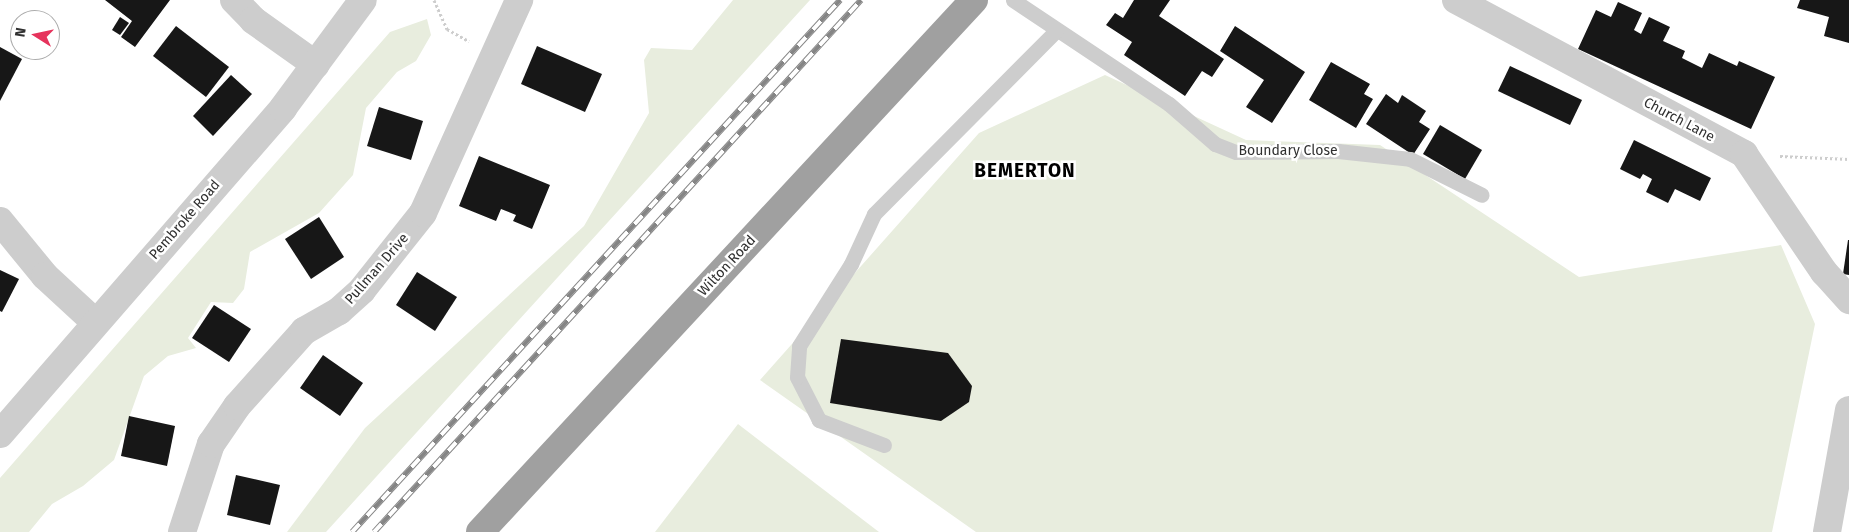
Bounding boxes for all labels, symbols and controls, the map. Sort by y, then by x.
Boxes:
north arrow [10,10,60,60]
text: N [12,26,30,39]
street label: Church Lane [1641,94,1717,146]
street label: Boundary Close [1238,143,1338,159]
district label: BEMERTON [973,160,1077,182]
street label: Pembroke Road [146,177,224,263]
street label: Pullman Drive [342,230,412,308]
street label: Wilton Road [695,232,759,300]

